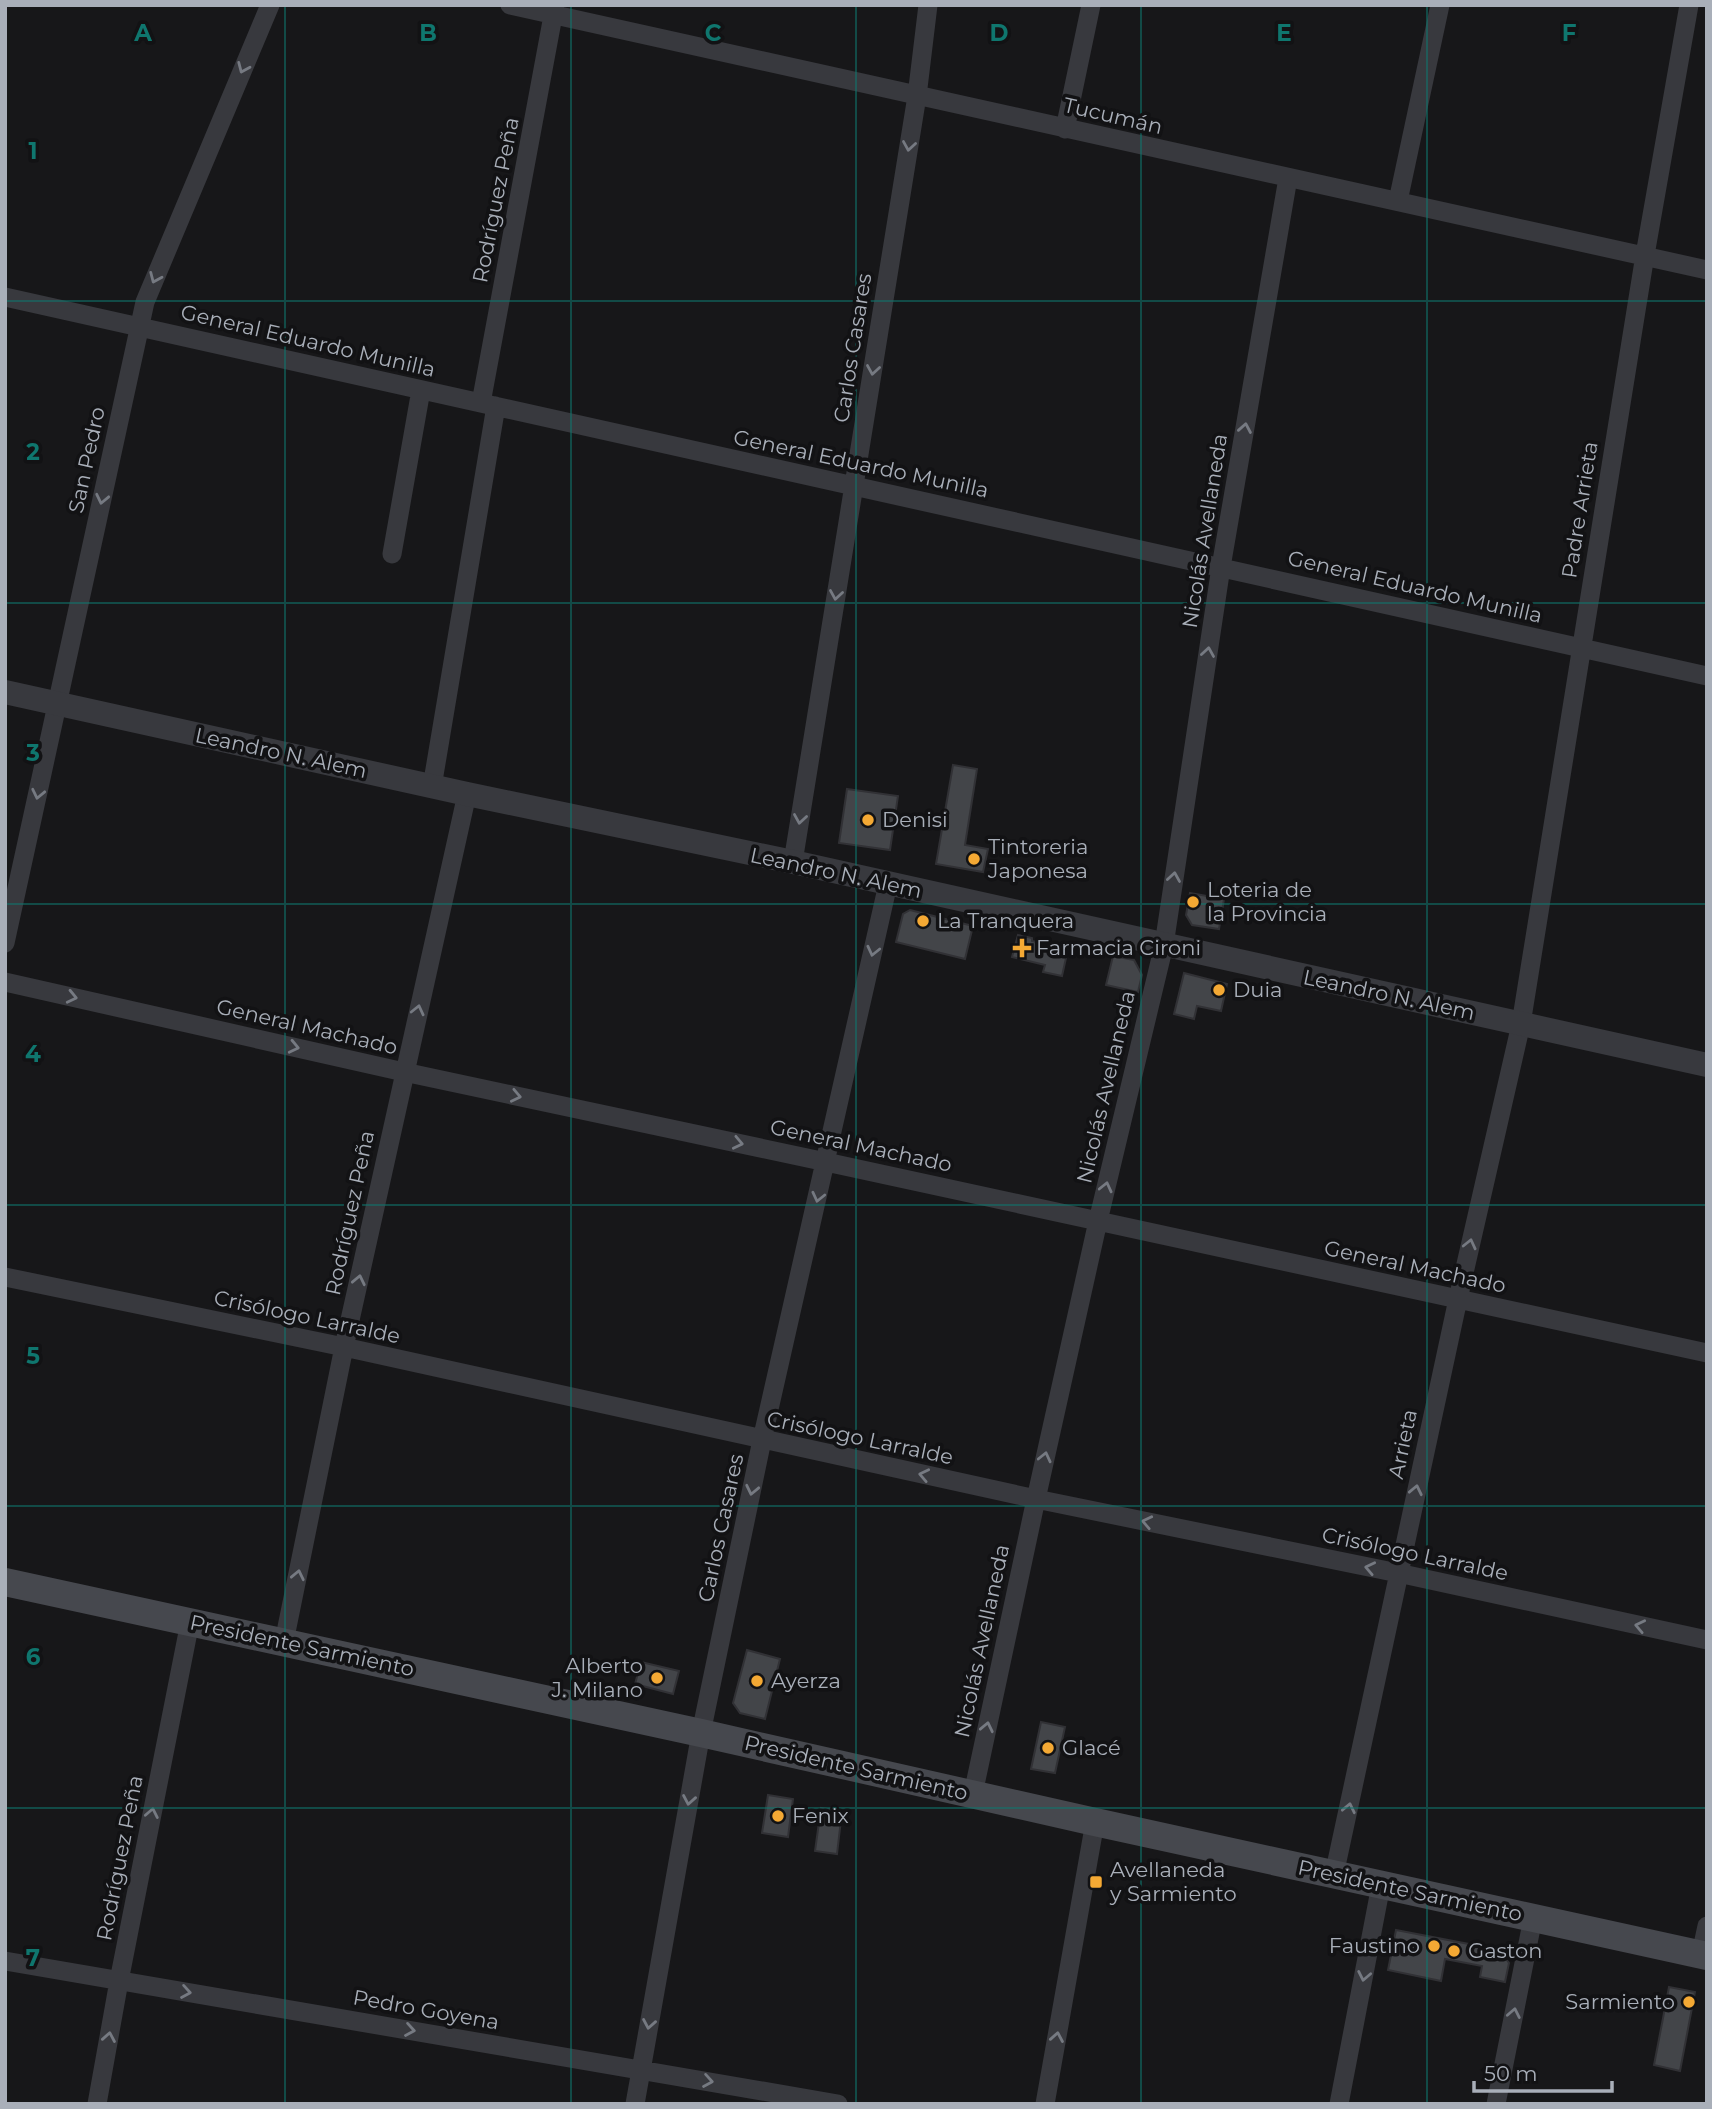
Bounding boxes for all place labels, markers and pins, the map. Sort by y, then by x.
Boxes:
place label: Denisi [882,807,948,832]
marker: Denisi [860,812,876,828]
place label: Tintoreria Japonesa [987,834,1088,883]
marker: Tintoreria Japonesa [966,851,982,867]
place label: Loteria de la Provincia [1207,877,1327,926]
marker: Loteria de la Provincia [1185,894,1201,910]
place label: La Tranquera [937,908,1074,933]
marker: La Tranquera [915,913,931,929]
place label: Farmacia Cironi [1036,935,1201,960]
marker: Farmacia Cironi [1014,940,1030,956]
place label: Duia [1233,977,1283,1002]
marker: Duia [1211,982,1227,998]
place label: Alberto J. Milano [551,1653,643,1702]
place label: Ayerza [771,1668,841,1693]
marker: Alberto J. Milano [649,1670,665,1686]
marker: Ayerza [749,1673,765,1689]
place label: Glacé [1062,1735,1121,1760]
marker: Glacé [1040,1740,1056,1756]
place label: Fenix [792,1803,849,1828]
marker: Fenix [770,1808,786,1824]
place label: Avellaneda y Sarmiento [1109,1857,1237,1906]
marker: Avellaneda y Sarmiento [1088,1874,1104,1890]
place label: Faustino [1329,1933,1420,1958]
marker: Faustino [1426,1938,1442,1954]
place label: Gaston [1468,1938,1542,1963]
marker: Gaston [1446,1943,1462,1959]
place label: Sarmiento [1565,1989,1675,2014]
marker: Sarmiento [1681,1994,1697,2010]

